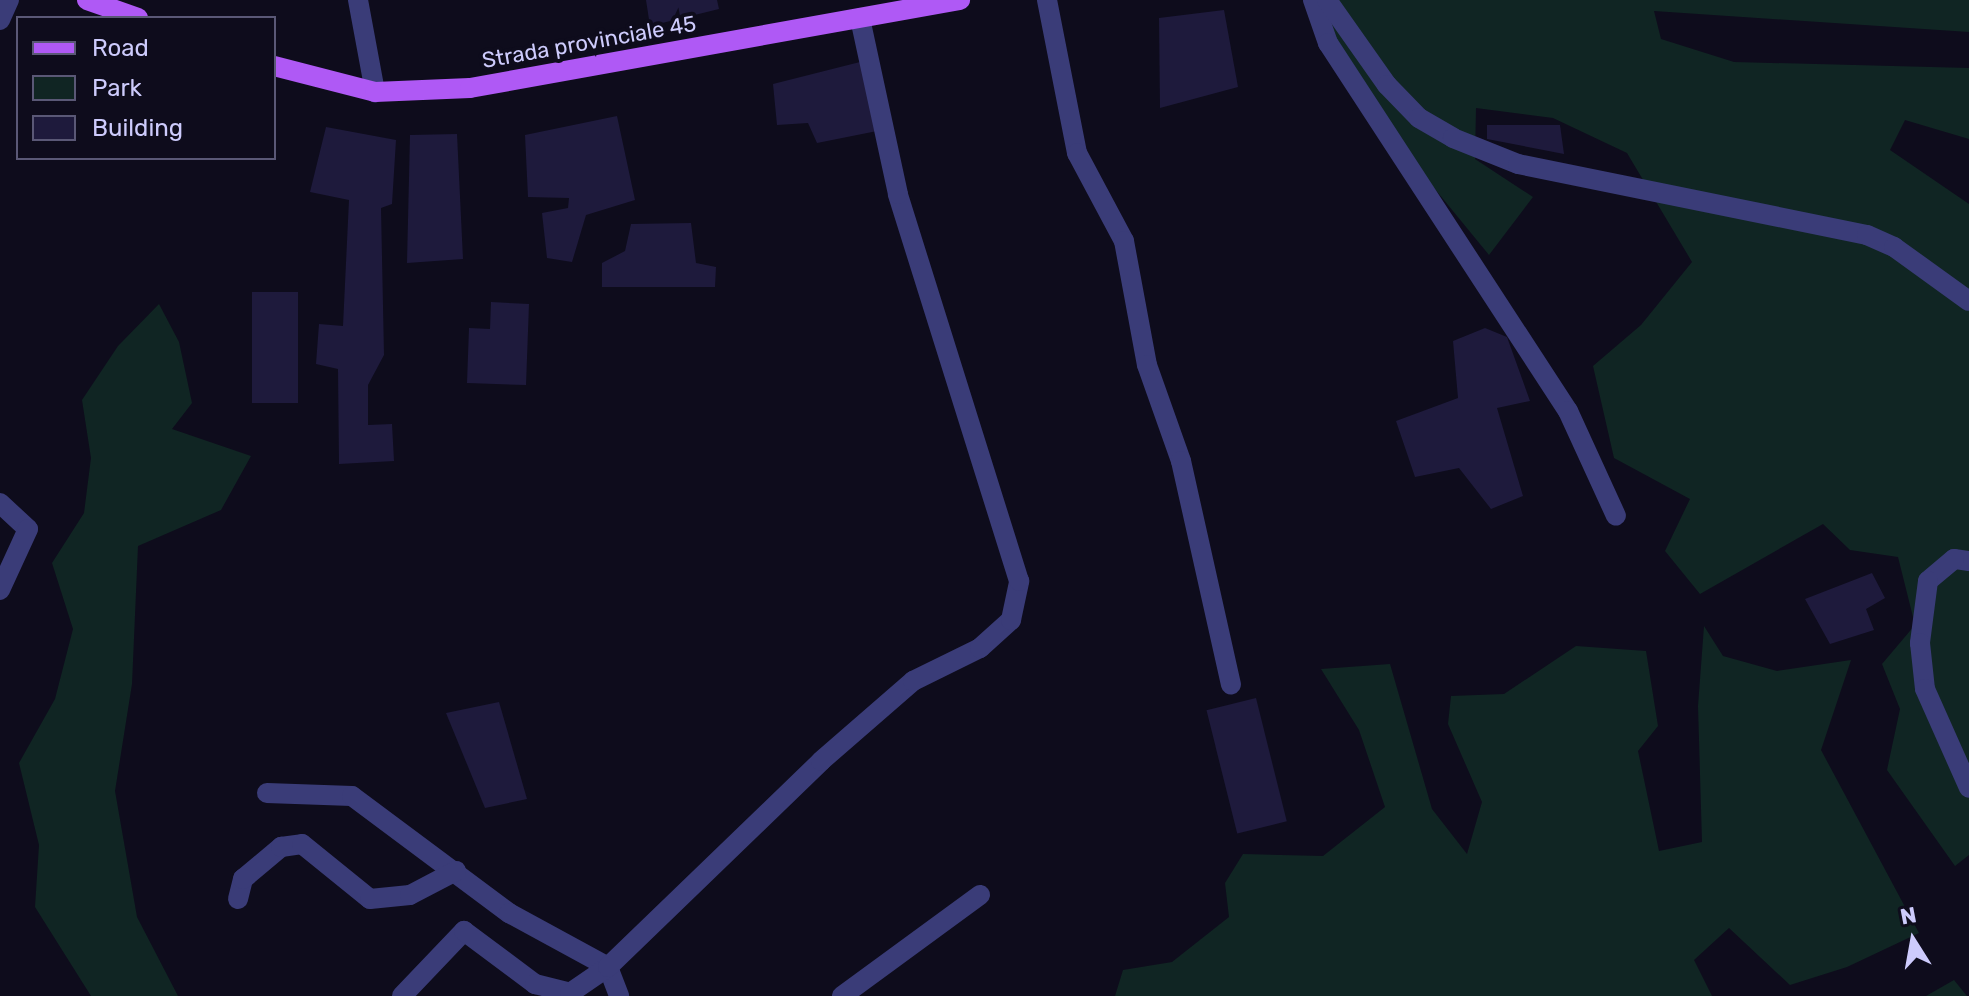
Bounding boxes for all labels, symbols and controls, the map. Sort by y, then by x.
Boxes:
street label: Strada provinciale 45 [480,10,698,74]
legend [16,16,276,160]
text: Road [92,34,149,62]
text: Park [92,74,142,102]
text: Building [92,114,183,142]
north arrow [1873,900,1953,980]
text: N [1898,901,1919,931]

